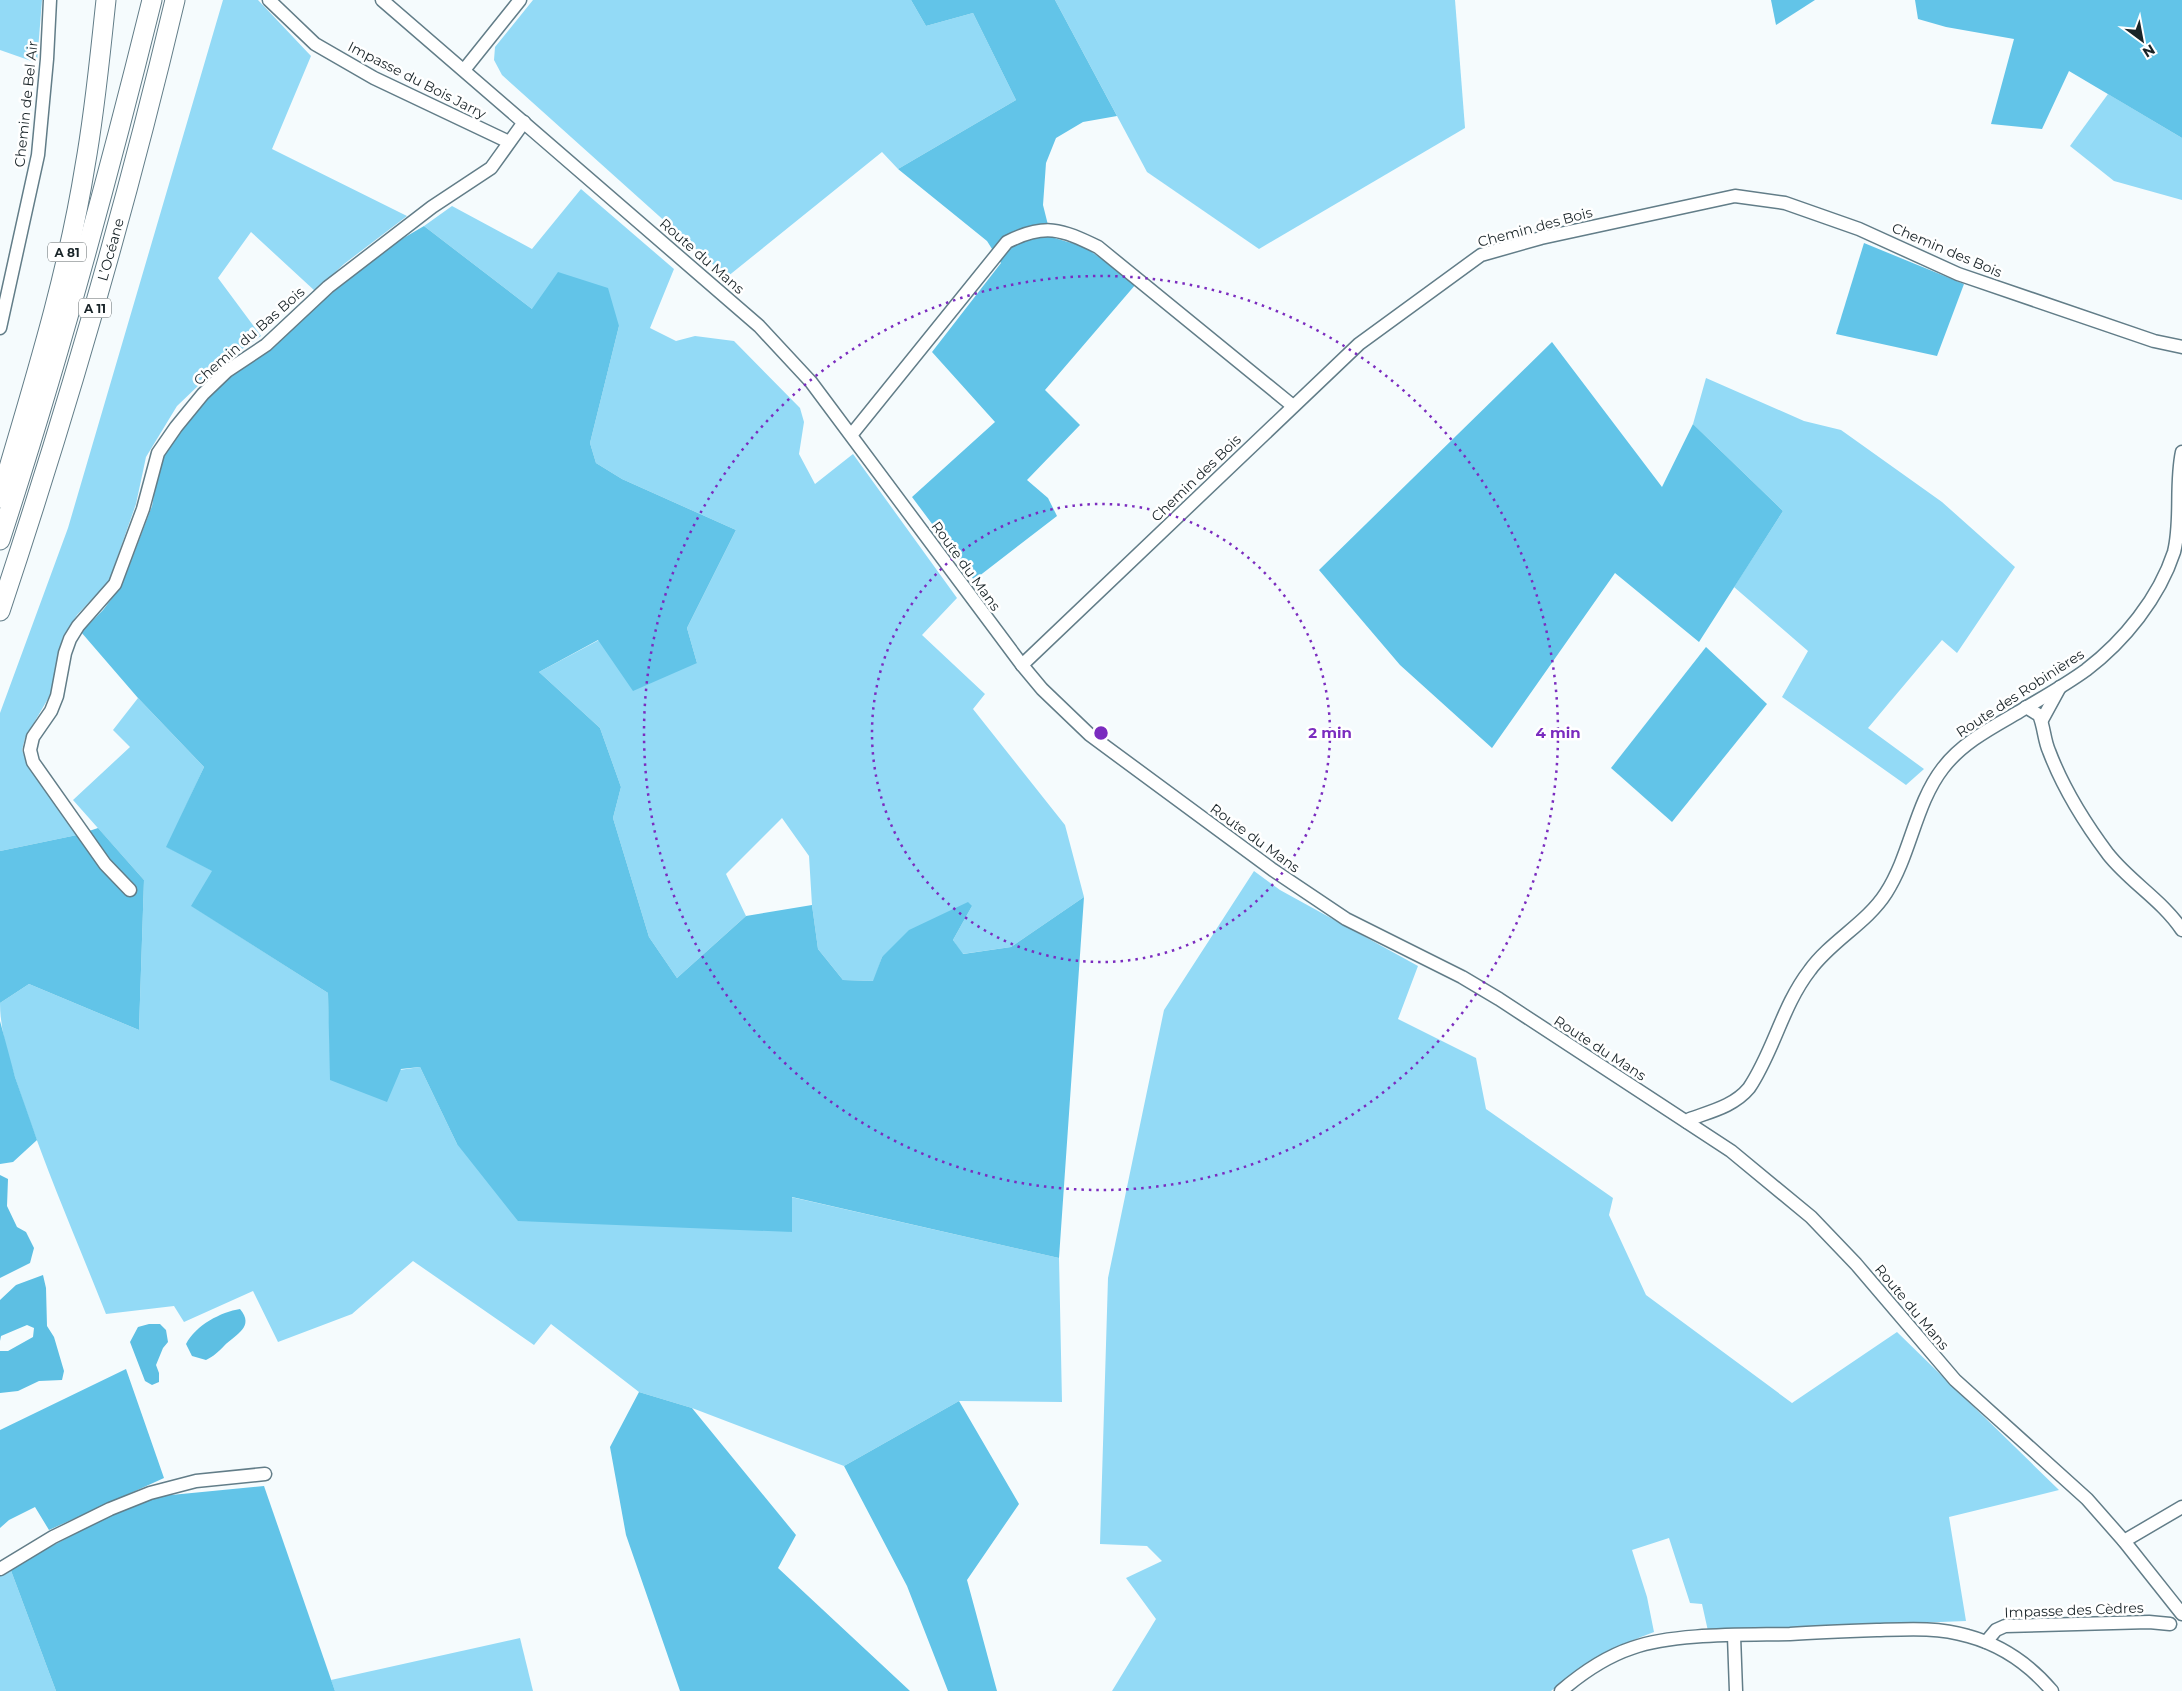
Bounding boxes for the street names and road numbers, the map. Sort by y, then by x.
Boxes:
street label: Impasse du Bois Jarry [345,37,489,123]
street label: Chemin de Bel Air [10,39,42,168]
street label: Chemin des Bois [1476,203,1594,251]
street label: Route du Mans [656,214,748,298]
street label: L’Océane [93,216,128,283]
street label: Chemin des Bois [1889,219,2005,281]
road number: A 81 [48,242,86,262]
street label: Chemin du Bas Bois [190,283,308,389]
road number: A 11 [79,298,111,318]
street label: Chemin des Bois [1147,430,1245,525]
street label: Route du Mans [927,518,1005,614]
street label: Route des Robinières [1953,645,2087,741]
street label: Route du Mans [1207,799,1303,877]
street label: Route du Mans [1550,1011,1650,1085]
street label: Route du Mans [1871,1260,1953,1354]
street label: Impasse des Cèdres [2004,1599,2144,1621]

